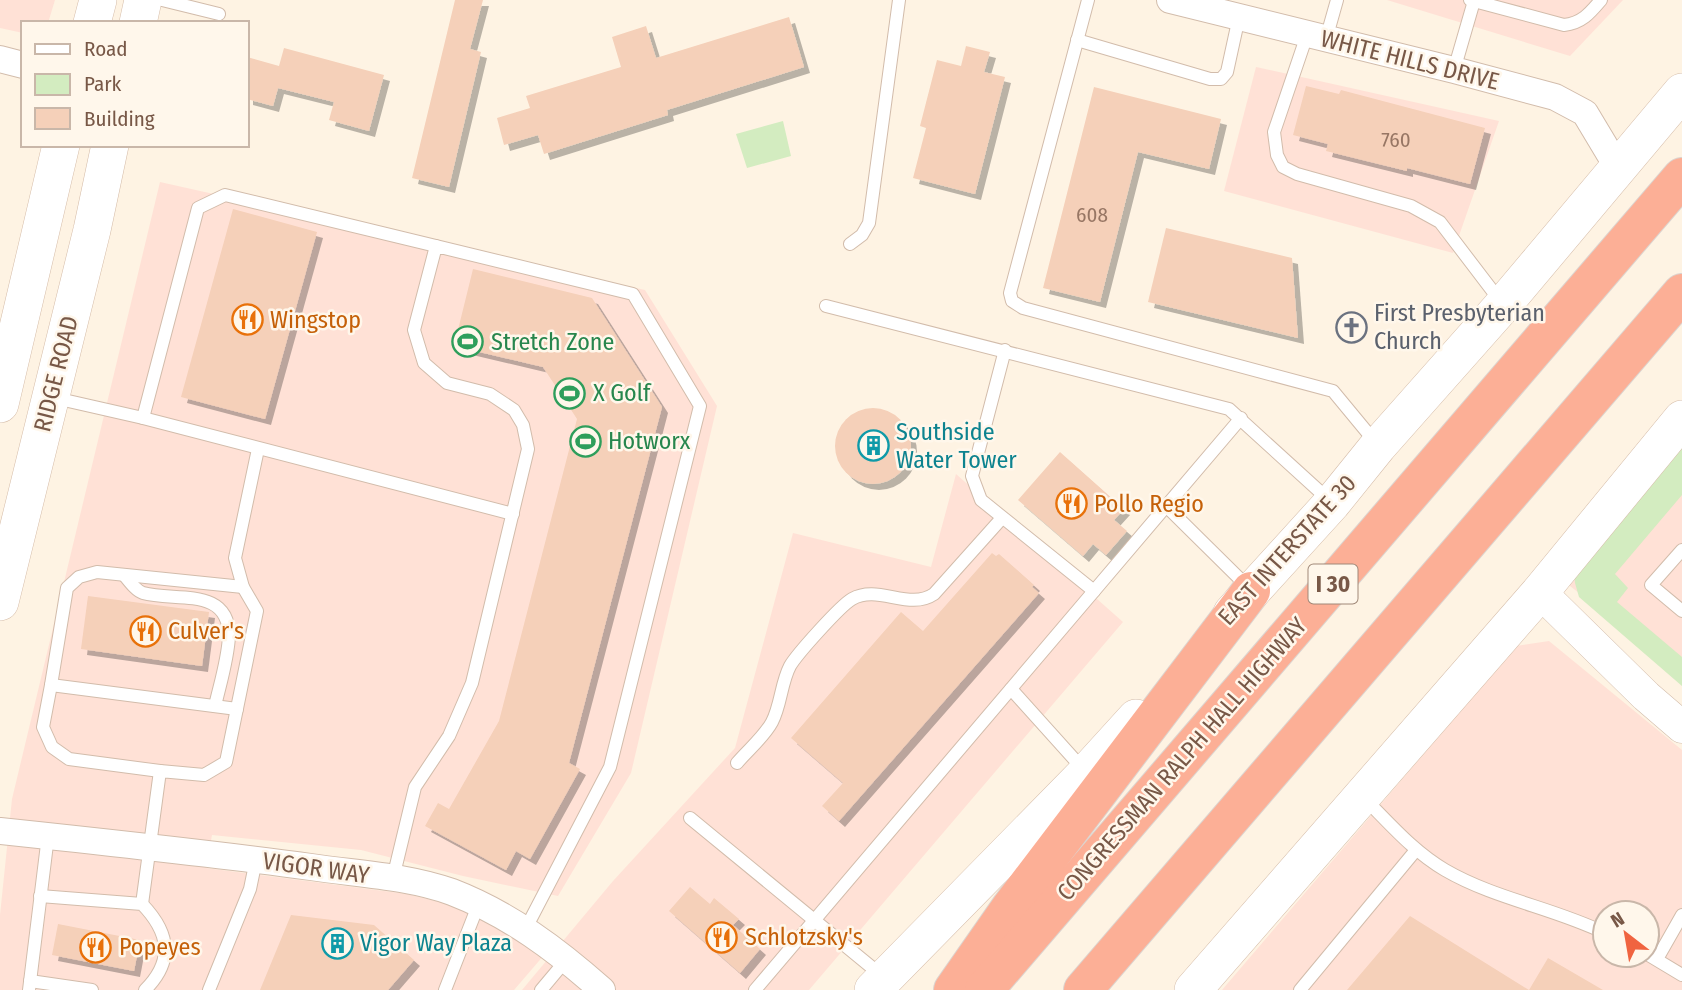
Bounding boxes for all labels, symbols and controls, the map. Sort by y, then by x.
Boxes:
legend [21,21,248,147]
street label: WHITE HILLS DRIVE [1318,24,1502,96]
text: Road [84,36,128,62]
text: Park [84,71,122,97]
text: Building [84,106,155,132]
house number: 760 [1381,127,1411,153]
house number: 608 [1076,202,1108,228]
place label: First Presbyterian Church [1374,299,1545,355]
restaurant icon: Wingstop [230,303,264,337]
place label: Wingstop [270,306,361,334]
church icon: First Presbyterian Church [1334,310,1368,344]
street label: RIDGE ROAD [28,313,84,435]
sports icon: Stretch Zone [451,325,485,359]
place label: Stretch Zone [491,328,614,356]
sports icon: X Golf [553,376,587,410]
place label: X Golf [593,379,652,407]
place label: Southside Water Tower [896,418,1017,474]
sports icon: Hotworx [568,424,602,458]
place label: Hotworx [608,427,691,455]
building icon: Southside Water Tower [856,429,890,463]
street label: EAST INTERSTATE 30 [1212,469,1362,631]
restaurant icon: Pollo Regio [1054,487,1088,521]
place label: Pollo Regio [1094,490,1204,518]
road number: I 30 [1308,564,1358,604]
street label: CONGRESSMAN RALPH HALL HIGHWAY [1051,612,1313,906]
restaurant icon: Culver's [128,614,162,648]
place label: Culver's [168,617,244,645]
street label: VIGOR WAY [261,847,371,889]
north arrow [1591,899,1661,969]
text: N [1607,907,1628,933]
restaurant icon: Schlotzsky's [705,920,739,954]
place label: Schlotzsky's [745,923,863,951]
building icon: Vigor Way Plaza [320,926,354,960]
place label: Vigor Way Plaza [360,929,512,957]
restaurant icon: Popeyes [79,930,113,964]
place label: Popeyes [119,933,201,961]

